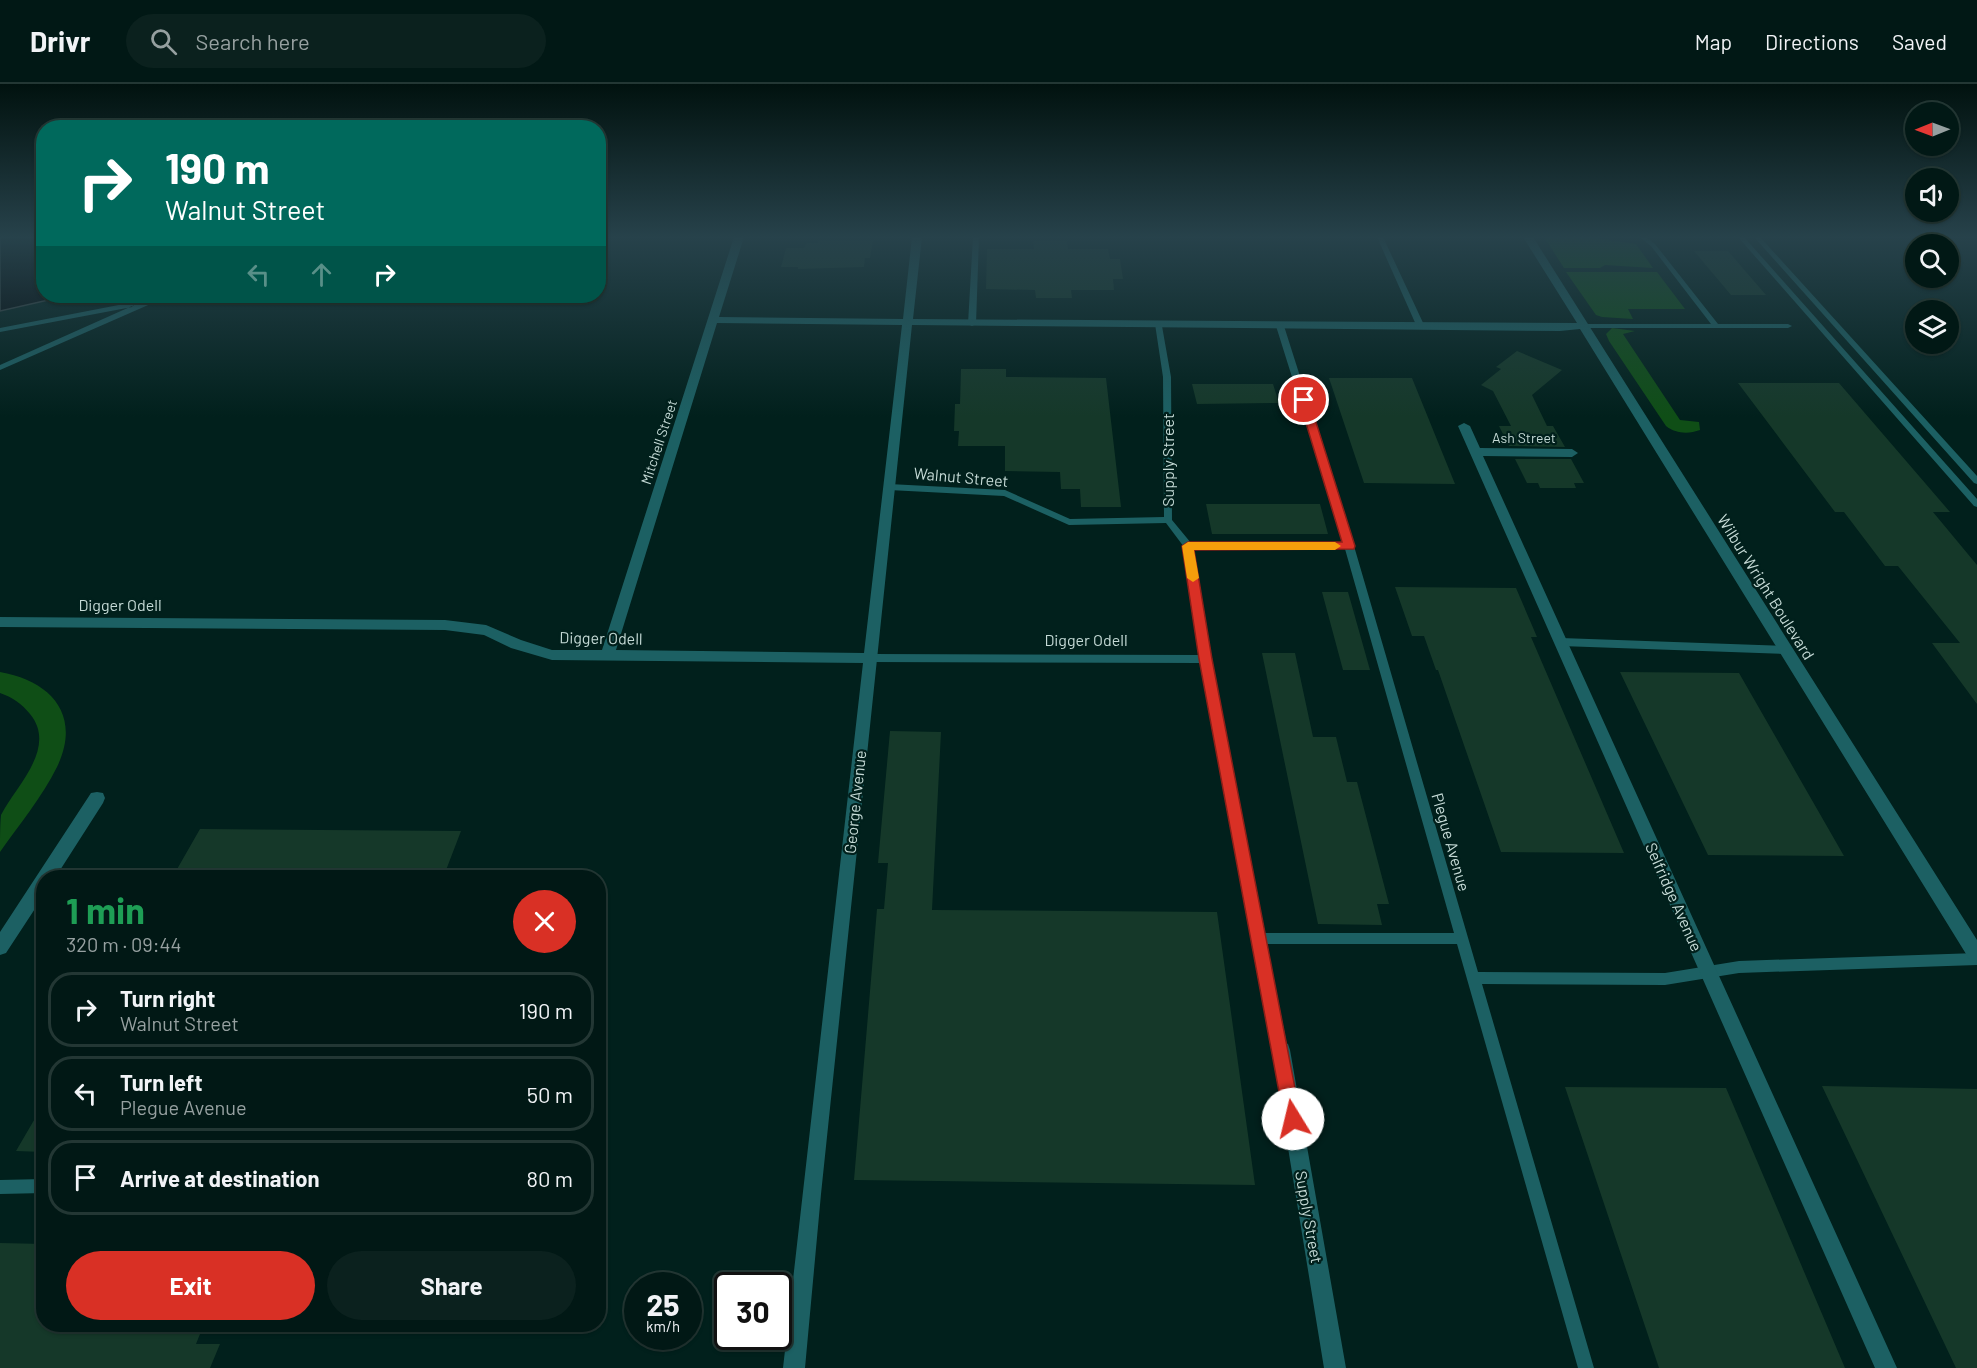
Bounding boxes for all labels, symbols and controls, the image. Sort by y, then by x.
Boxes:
search box [126,14,546,68]
text: Drivr [30,24,90,58]
icon: search [147,25,180,58]
text: Search here [195,28,310,54]
text: Map [1695,29,1732,54]
text: Directions [1765,29,1859,54]
text: Saved [1892,29,1947,54]
north arrow [1905,102,1959,156]
map controls [1905,102,1959,354]
text: 190 m [165,142,270,192]
icon: right [66,144,144,222]
button: sound [1905,168,1959,222]
text: Walnut Street [165,193,325,225]
button: search [1905,234,1959,288]
icon: left [242,258,275,291]
icon: ahead [305,258,338,291]
icon: right [368,258,401,291]
button: layers [1905,300,1959,354]
pin [1278,374,1329,425]
icon: arrive [1287,383,1320,416]
street label: Mitchell Street [637,397,680,486]
street label: Supply Street [1158,413,1177,507]
street label: Ash Street [1492,429,1556,446]
street label: Walnut Street [913,463,1009,490]
street label: Wilbur Wright Boulevard [1714,511,1819,663]
street label: Digger Odell [78,595,162,614]
street label: Digger Odell [559,627,643,648]
street label: Digger Odell [1044,630,1128,649]
street label: George Avenue [840,749,869,855]
street label: Plegue Avenue [1428,791,1475,893]
street label: Selfridge Avenue [1642,839,1707,954]
text: 1 min [66,888,145,931]
button: close [513,890,576,953]
text: 320 m · 09:44 [66,932,182,956]
text: Turn right [120,985,215,1011]
icon: right [69,993,102,1026]
text: 190 m [519,997,573,1023]
text: Walnut Street [120,1011,239,1035]
text: Turn left [120,1069,203,1095]
icon: left [69,1077,102,1110]
text: 50 m [527,1081,573,1107]
position arrow [1261,1087,1325,1151]
text: Plegue Avenue [120,1095,247,1119]
icon: arrive [69,1161,102,1194]
text: Arrive at destination [120,1165,319,1191]
text: 80 m [527,1165,573,1191]
street label: Supply Street [1292,1169,1327,1265]
button: Exit [66,1251,315,1320]
button: Share [327,1251,576,1320]
speed limit sign: 30 [714,1272,792,1350]
text: 25 [647,1286,679,1322]
text: km/h [646,1317,680,1335]

